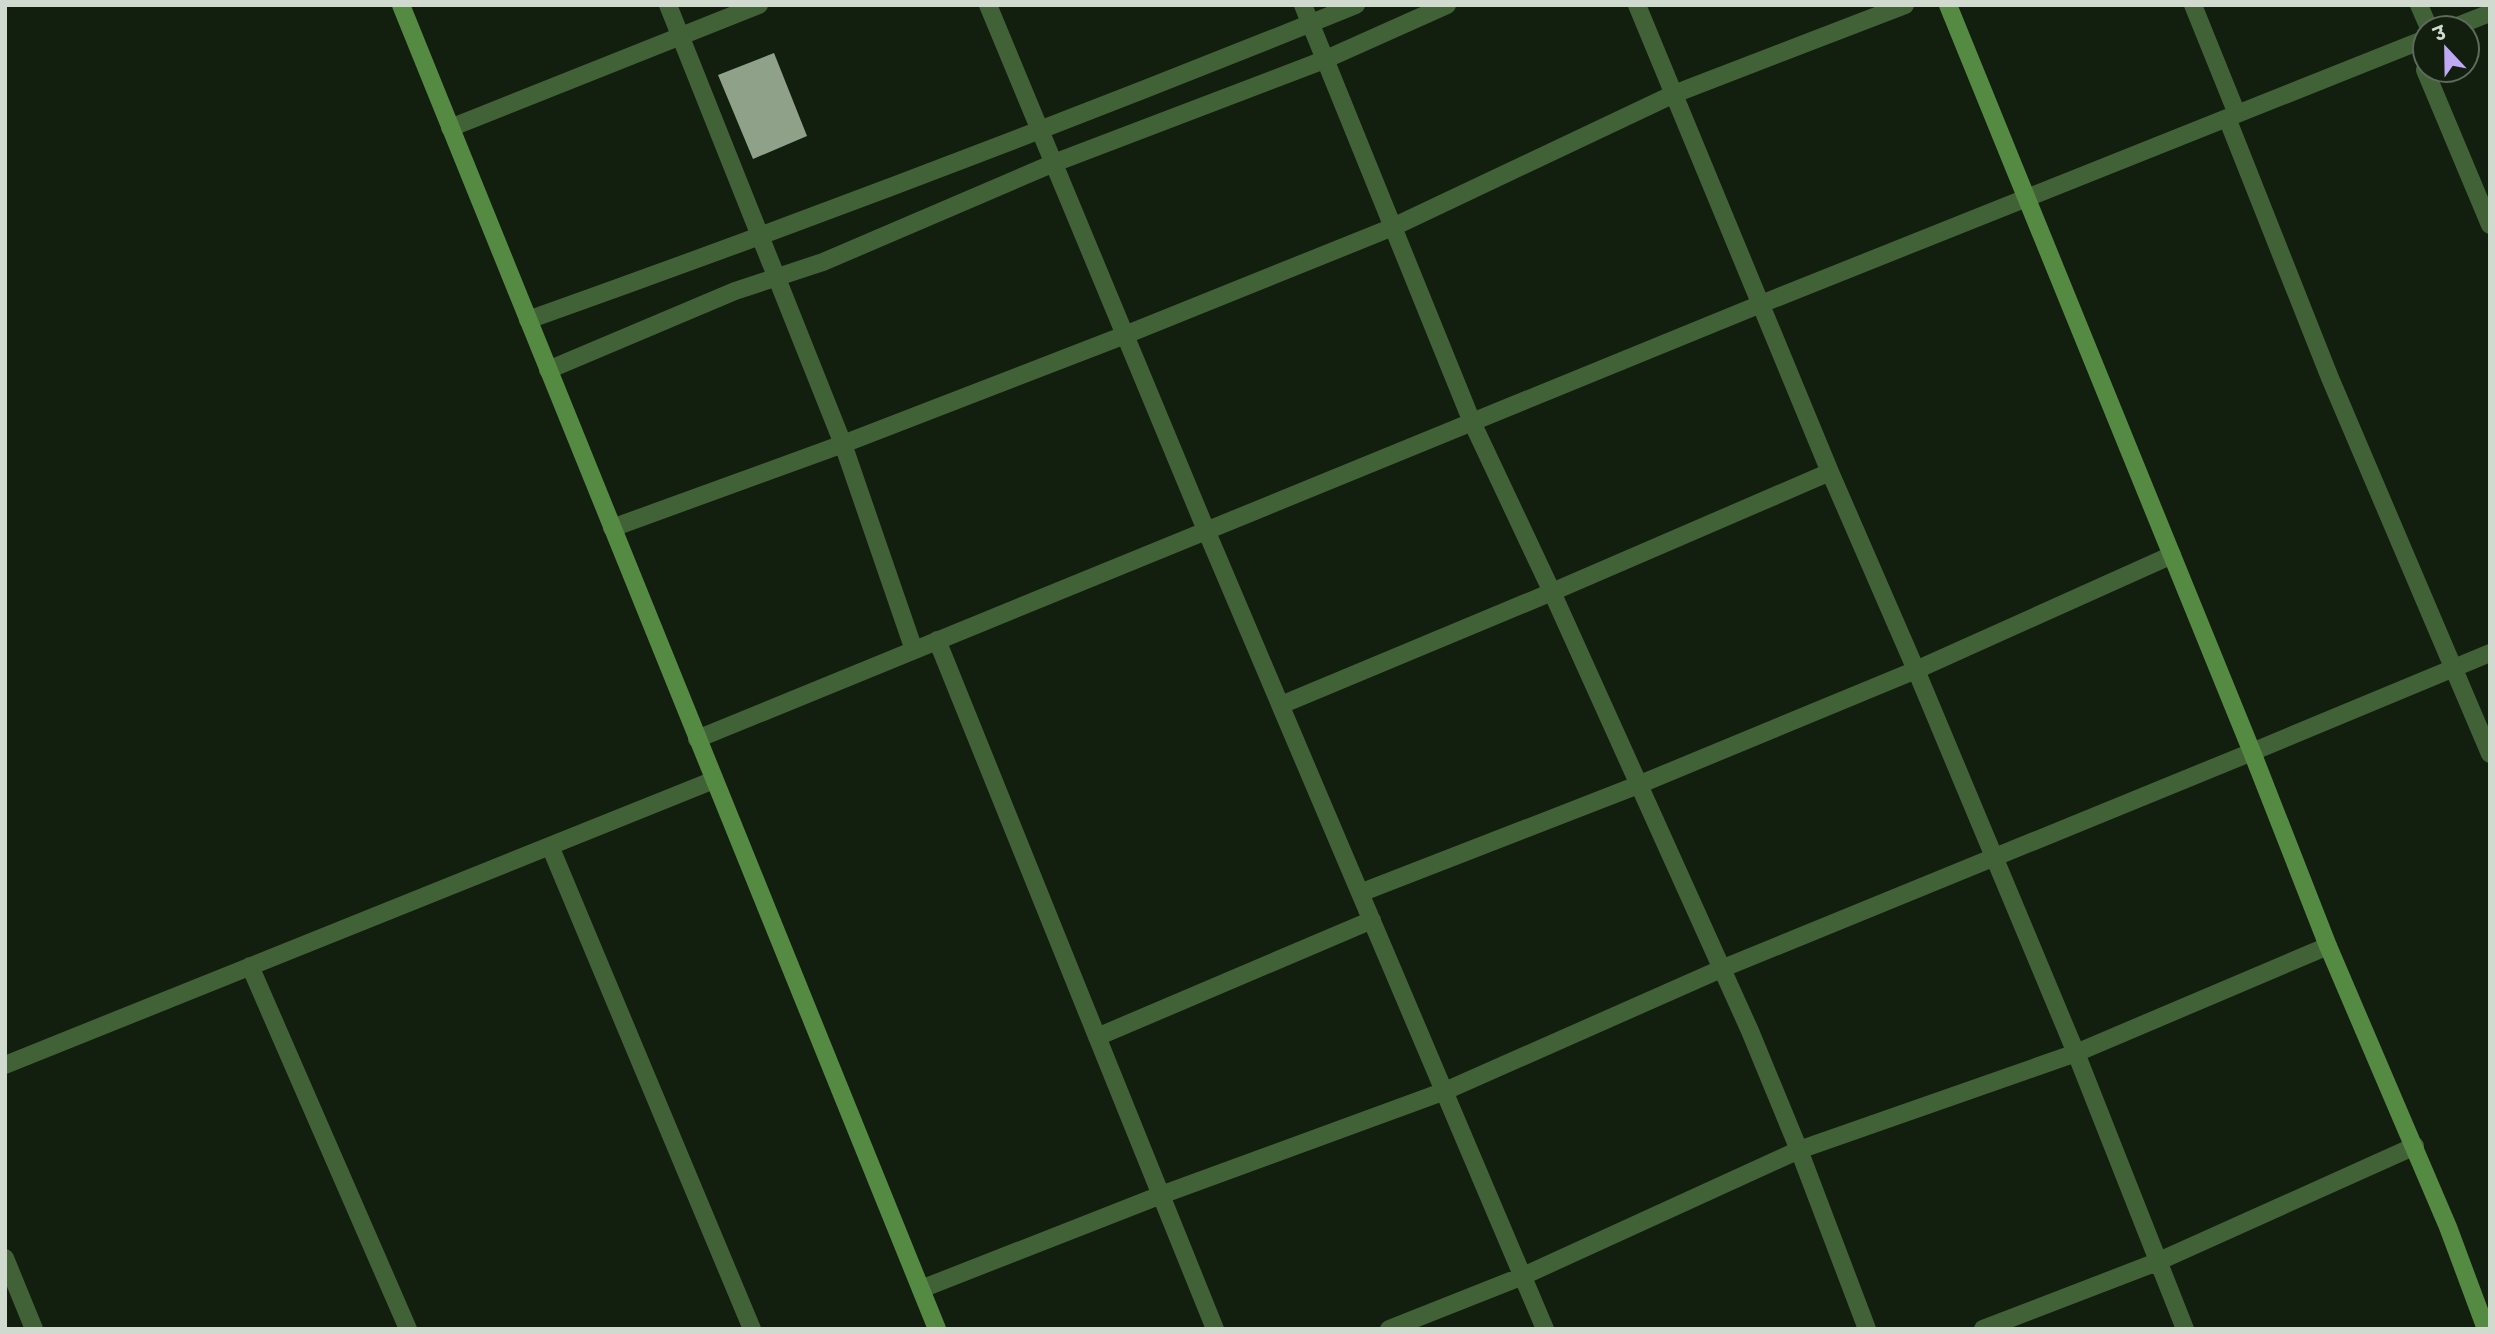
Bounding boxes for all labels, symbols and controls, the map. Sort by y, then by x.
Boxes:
north arrow [2411,14,2481,84]
text: उ [2429,19,2451,49]

